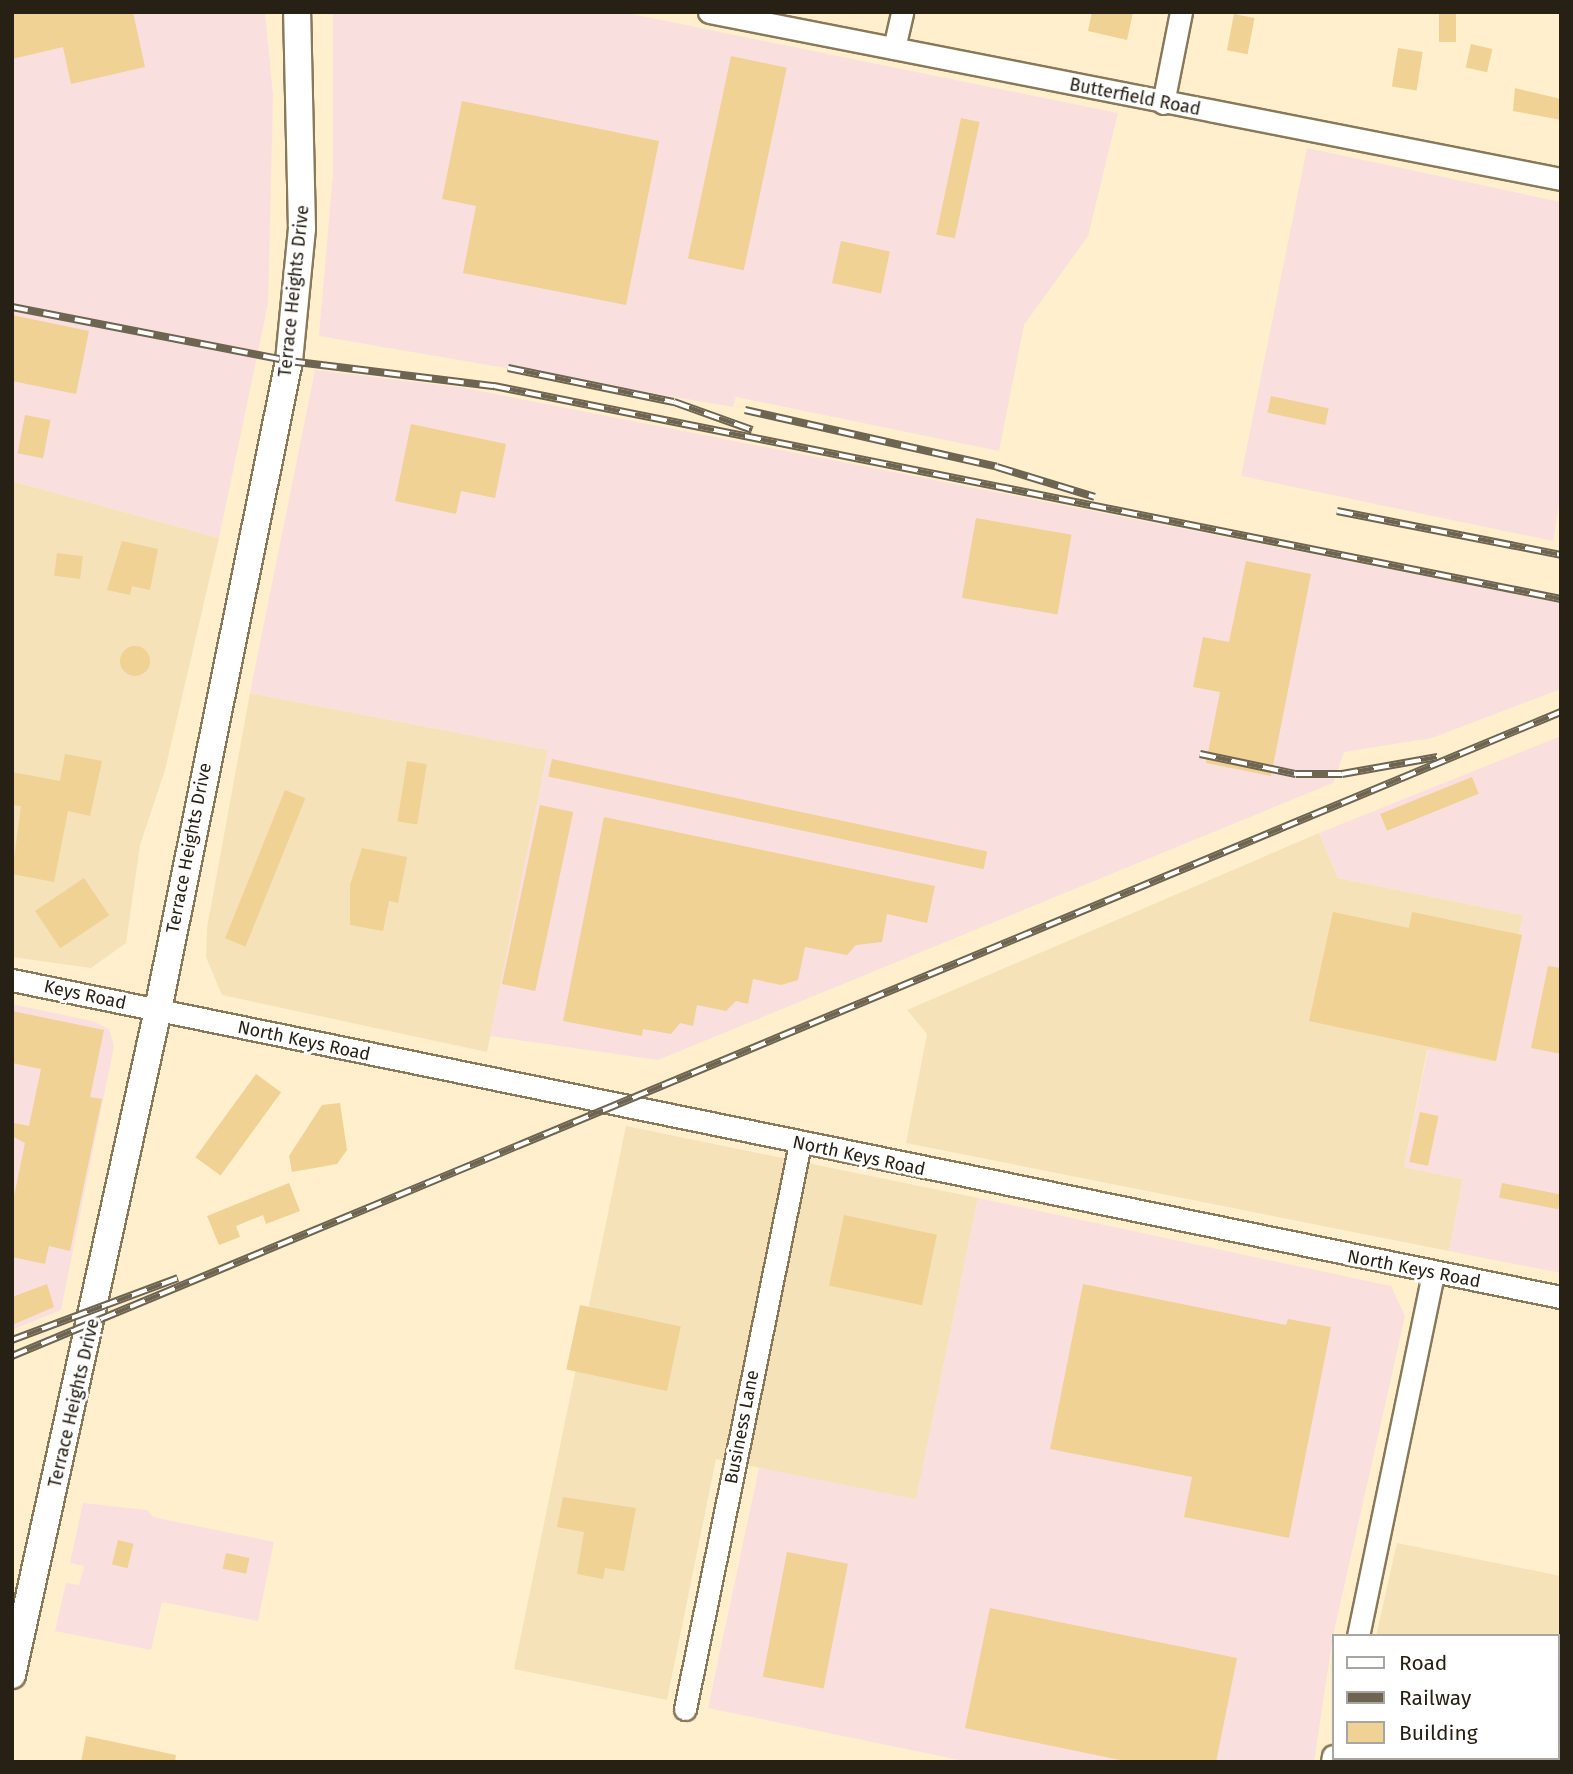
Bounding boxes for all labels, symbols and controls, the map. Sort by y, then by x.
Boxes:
street label: Butterfield Road [1068,74,1202,120]
street label: Terrace Heights Drive [274,204,314,378]
street label: Terrace Heights Drive [162,761,216,935]
street label: Keys Road [42,976,128,1014]
street label: North Keys Road [236,1016,372,1066]
street label: North Keys Road [791,1131,927,1181]
street label: North Keys Road [1346,1246,1482,1292]
street label: Terrace Heights Drive [44,1316,104,1490]
street label: Business Lane [720,1368,764,1486]
legend [1332,1634,1559,1760]
text: Road [1399,1650,1447,1676]
text: Railway [1399,1685,1471,1711]
text: Building [1399,1720,1478,1746]

